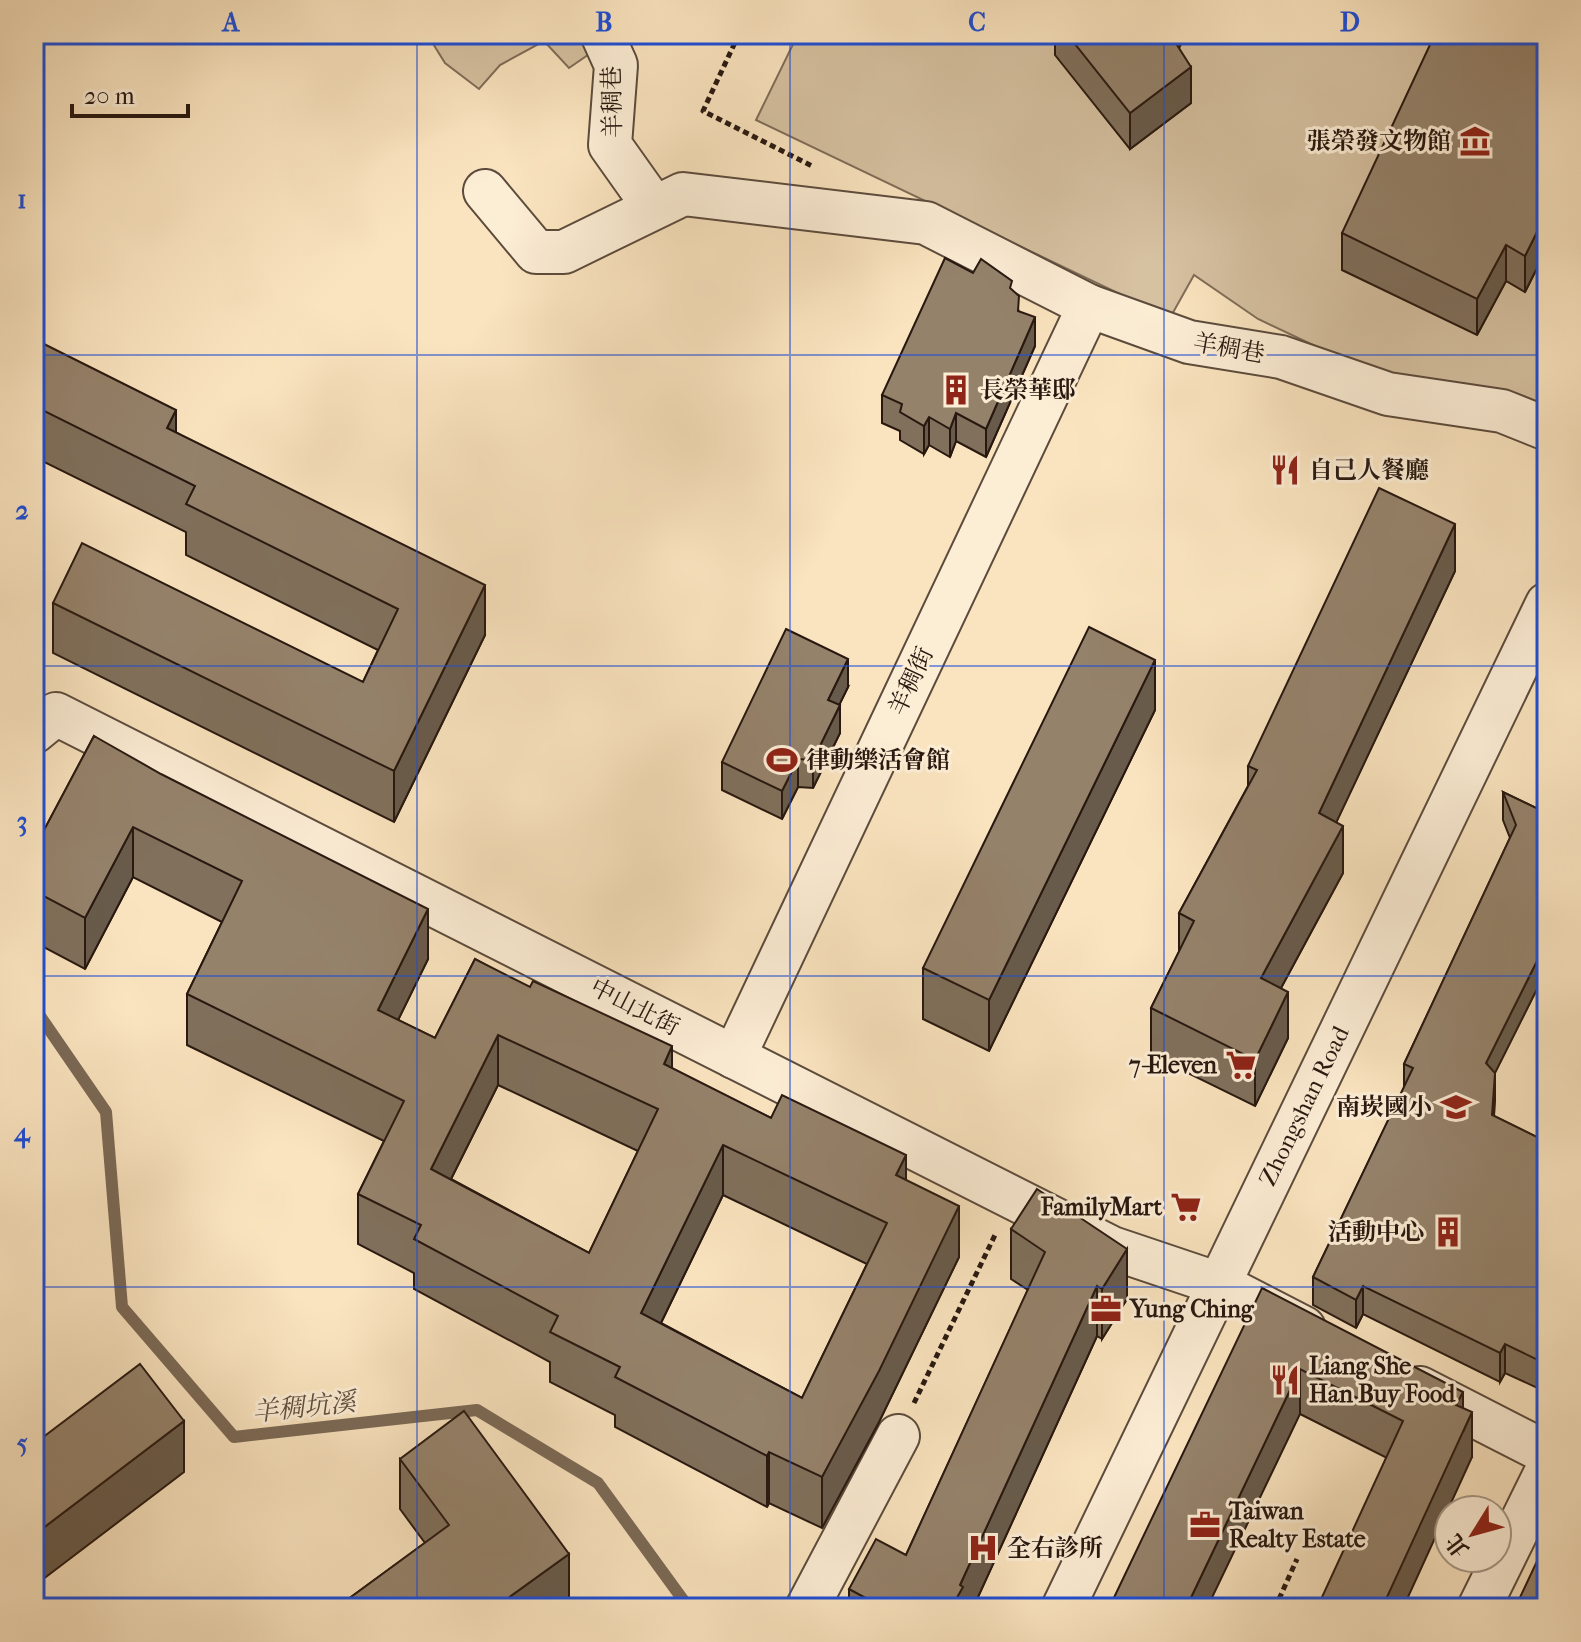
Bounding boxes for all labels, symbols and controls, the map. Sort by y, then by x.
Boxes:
text: A [221,7,241,38]
text: B [596,7,613,38]
text: C [968,7,986,38]
text: D [1340,7,1360,38]
street label: 羊稠巷 [597,66,627,138]
scale bar [72,68,188,118]
text: 20 m [84,82,135,110]
museum icon: 張榮發文物館 [1458,124,1492,158]
place label: 張榮發文物館 [1307,127,1451,155]
text: 1 [17,184,27,215]
street label: 羊稠巷 [1191,328,1267,368]
building icon: 長榮華邸 [939,373,973,407]
place label: 長榮華邸 [980,376,1076,404]
restaurant icon: 自己人餐廳 [1268,453,1302,487]
place label: 自己人餐廳 [1309,456,1429,484]
text: 2 [15,495,29,526]
street label: 羊稠街 [883,642,939,720]
sports icon: 律動樂活會館 [765,743,799,777]
place label: 律動樂活會館 [806,746,950,774]
text: 3 [17,806,27,837]
street label: 中山北街 [586,973,684,1041]
street label: Zhongshan Road [1253,1021,1355,1190]
supermarket icon: 7-Eleven [1224,1048,1258,1082]
place label: 7-Eleven [1128,1051,1218,1079]
school or university icon: 南崁國小 [1439,1090,1473,1124]
place label: 南崁國小 [1336,1093,1432,1121]
text: 4 [13,1117,31,1149]
supermarket icon: FamilyMart [1169,1190,1203,1224]
place label: FamilyMart [1040,1193,1162,1221]
building icon: 活動中心 [1431,1215,1465,1249]
place label: 活動中心 [1328,1218,1424,1246]
office icon: Yung Ching [1089,1292,1123,1326]
place label: Yung Ching [1128,1295,1255,1323]
place label: Liang She Han Buy Food [1309,1352,1456,1408]
restaurant icon: Liang She Han Buy Food [1268,1363,1302,1397]
water label: 羊稠坑溪 [251,1386,360,1428]
text: 5 [16,1428,28,1459]
north arrow [1433,1494,1513,1574]
place label: Taiwan Realty Estate [1228,1497,1366,1553]
office icon: Taiwan Realty Estate [1188,1508,1222,1542]
text: 北 [1441,1529,1475,1562]
hospital icon: 全右診所 [966,1531,1000,1565]
place label: 全右診所 [1007,1534,1103,1562]

